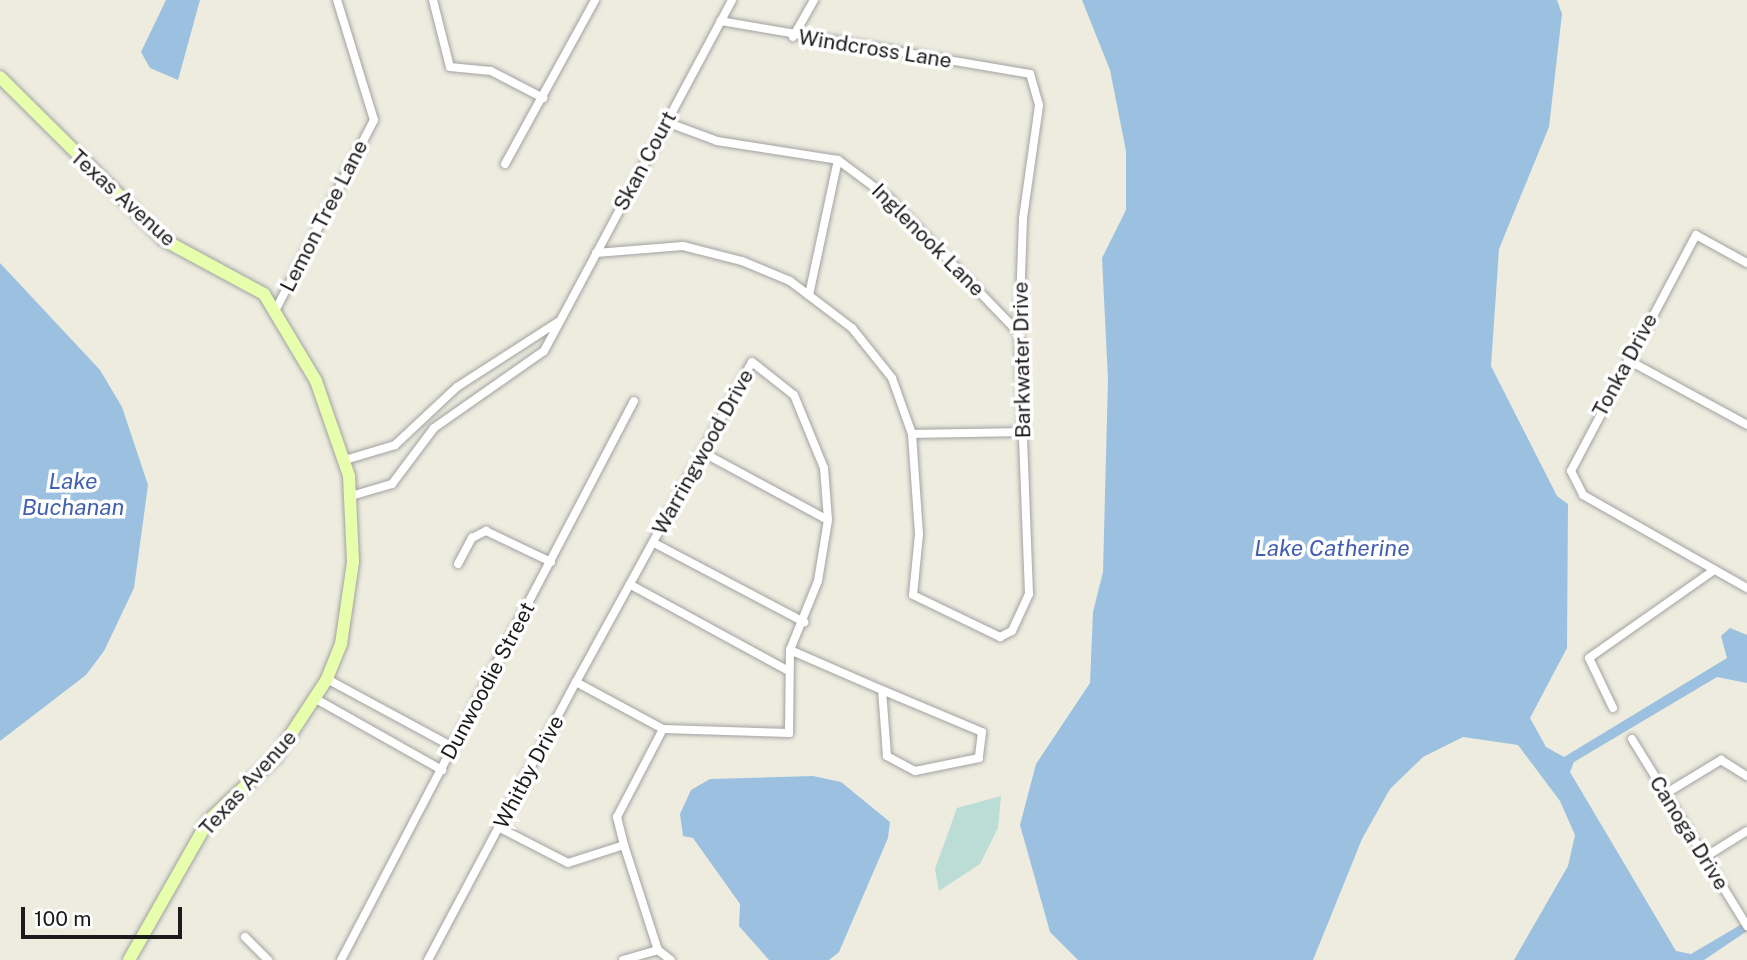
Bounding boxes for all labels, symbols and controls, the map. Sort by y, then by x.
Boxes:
street label: Windcross Lane [797,24,953,74]
street label: Skan Court [608,107,682,215]
street label: Lemon Tree Lane [275,136,373,296]
street label: Texas Avenue [65,144,181,252]
street label: Inglenook Lane [866,178,990,302]
street label: Barkwater Drive [1008,281,1036,439]
street label: Tonka Drive [1587,309,1663,421]
street label: Warringwood Drive [647,365,759,539]
water label: Lake Buchanan [22,467,124,521]
water label: Lake Catherine [1254,534,1410,562]
street label: Dunwoodie Street [436,598,540,764]
street label: Whitby Drive [489,711,569,833]
street label: Texas Avenue [194,725,302,841]
street label: Canoga Drive [1644,771,1734,895]
scale bar [24,894,186,938]
text: 100 m [34,906,91,931]

